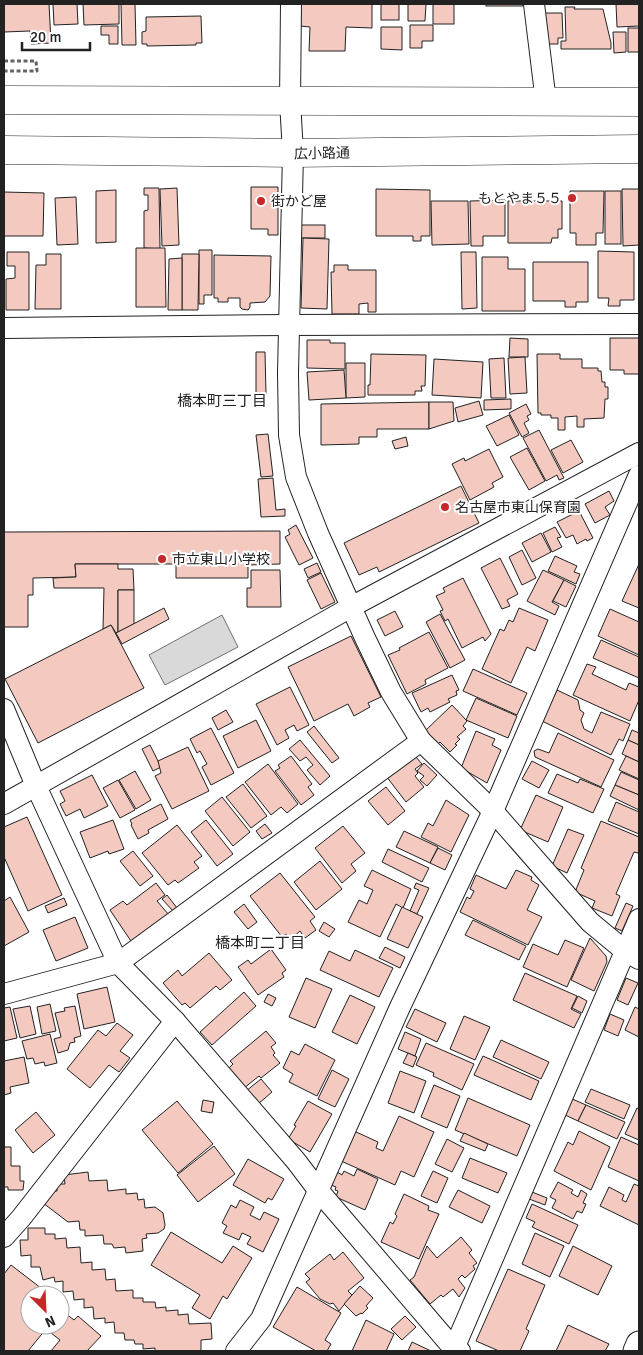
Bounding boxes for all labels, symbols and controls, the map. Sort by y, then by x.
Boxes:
scale bar [22,20,90,52]
text: 20 m [30,28,61,46]
street label: 広小路通 [294,145,350,162]
place label: もとやま５５ [478,190,562,207]
marker: もとやま５５ [566,192,578,204]
place label: 街かど屋 [271,193,327,210]
marker: 街かど屋 [255,195,267,207]
district label: 橋本町三丁目 [177,392,267,410]
place label: 名古屋市東山保育園 [455,499,581,516]
marker: 名古屋市東山保育園 [439,501,451,513]
place label: 市立東山小学校 [172,551,270,568]
marker: 市立東山小学校 [156,553,168,565]
district label: 橋本町二丁目 [215,934,305,952]
north arrow [20,1285,70,1335]
text: N [42,1312,58,1331]

